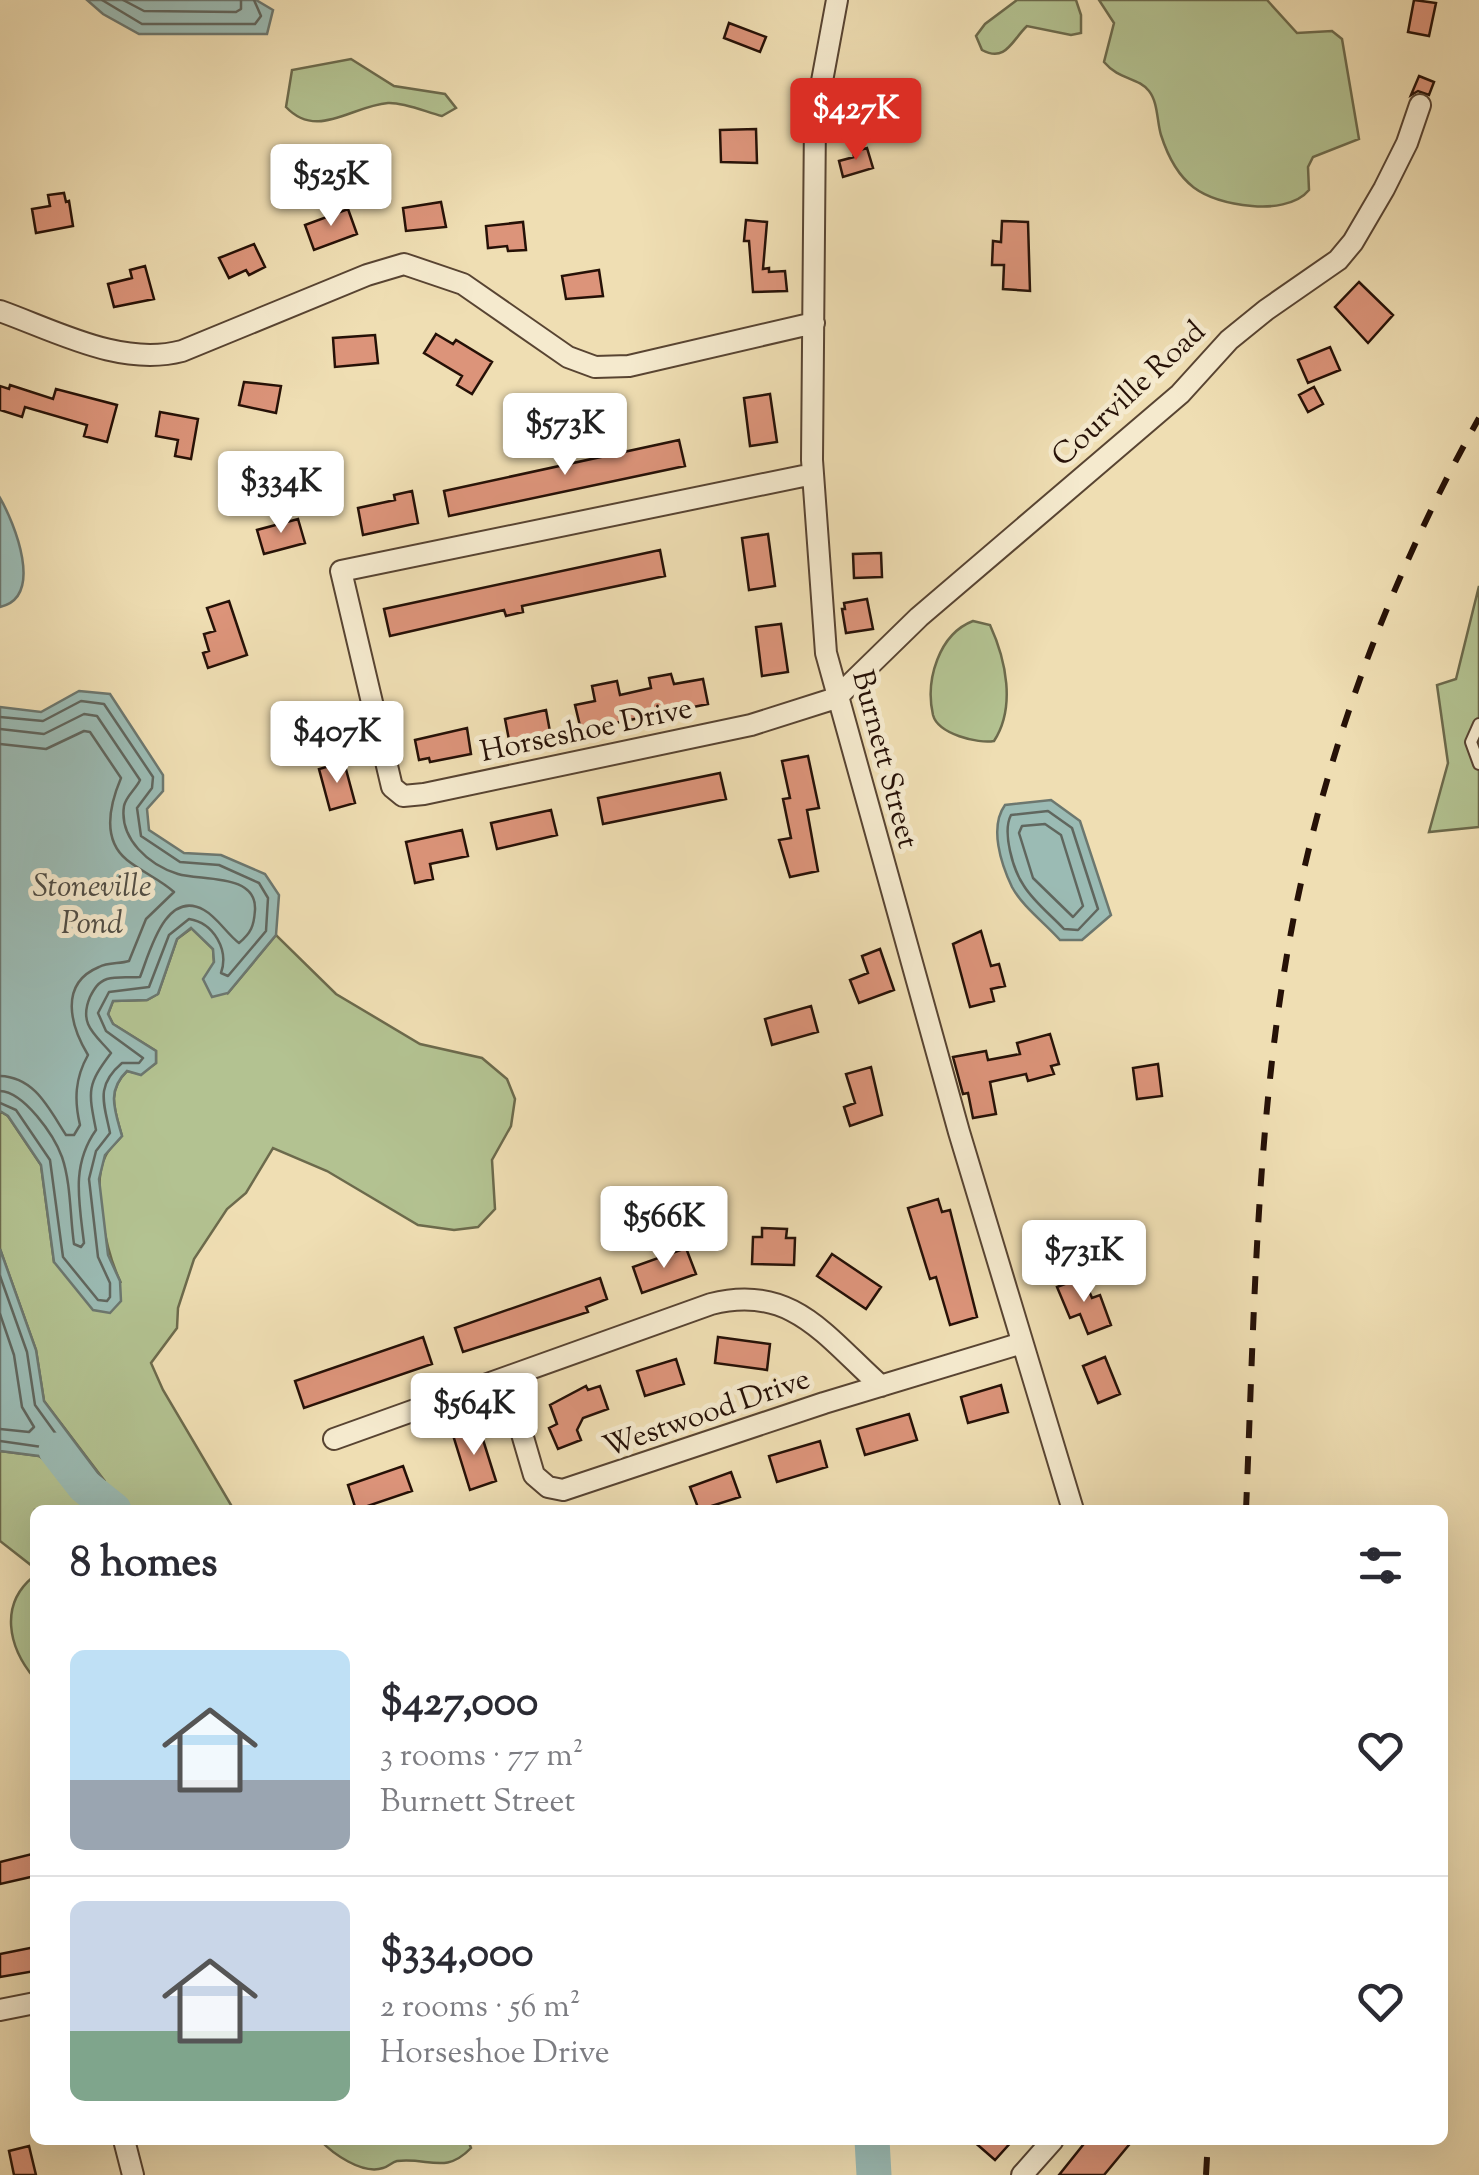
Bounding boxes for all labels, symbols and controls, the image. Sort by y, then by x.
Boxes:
pin: $427K [786,78,926,163]
text: $427K [812,87,900,133]
pin: $525K [261,144,401,229]
text: $525K [292,153,370,199]
street label: Courville Road [1043,312,1216,478]
pin: $573K [495,393,635,478]
text: $573K [525,402,605,448]
pin: $334K [211,451,351,536]
text: $334K [240,460,322,506]
street label: Burnett Street [839,666,928,854]
street label: Horseshoe Drive [477,688,696,775]
pin: $407K [267,701,407,786]
text: $407K [292,710,382,756]
water label: Stoneville Pond [32,865,152,948]
pin: $566K [594,1186,734,1271]
text: $566K [623,1195,705,1241]
pin: $731K [1014,1220,1154,1305]
text: $731K [1044,1229,1124,1275]
street label: Westwood Drive [598,1359,816,1470]
pin: $564K [404,1373,544,1458]
text: $564K [433,1382,515,1428]
text: 8 homes [70,1535,218,1595]
icon: filters [1353,1538,1408,1593]
text: $427,000 [380,1674,538,1734]
icon: home [150,1690,270,1810]
icon: heart [1353,1723,1408,1778]
text: 3 rooms · 77 m² [380,1734,584,1780]
text: Burnett Street [380,1780,575,1826]
text: $334,000 [380,1925,533,1985]
icon: home [150,1941,270,2061]
icon: heart [1353,1974,1408,2029]
text: 2 rooms · 56 m² [380,1985,580,2031]
text: Horseshoe Drive [380,2031,610,2077]

